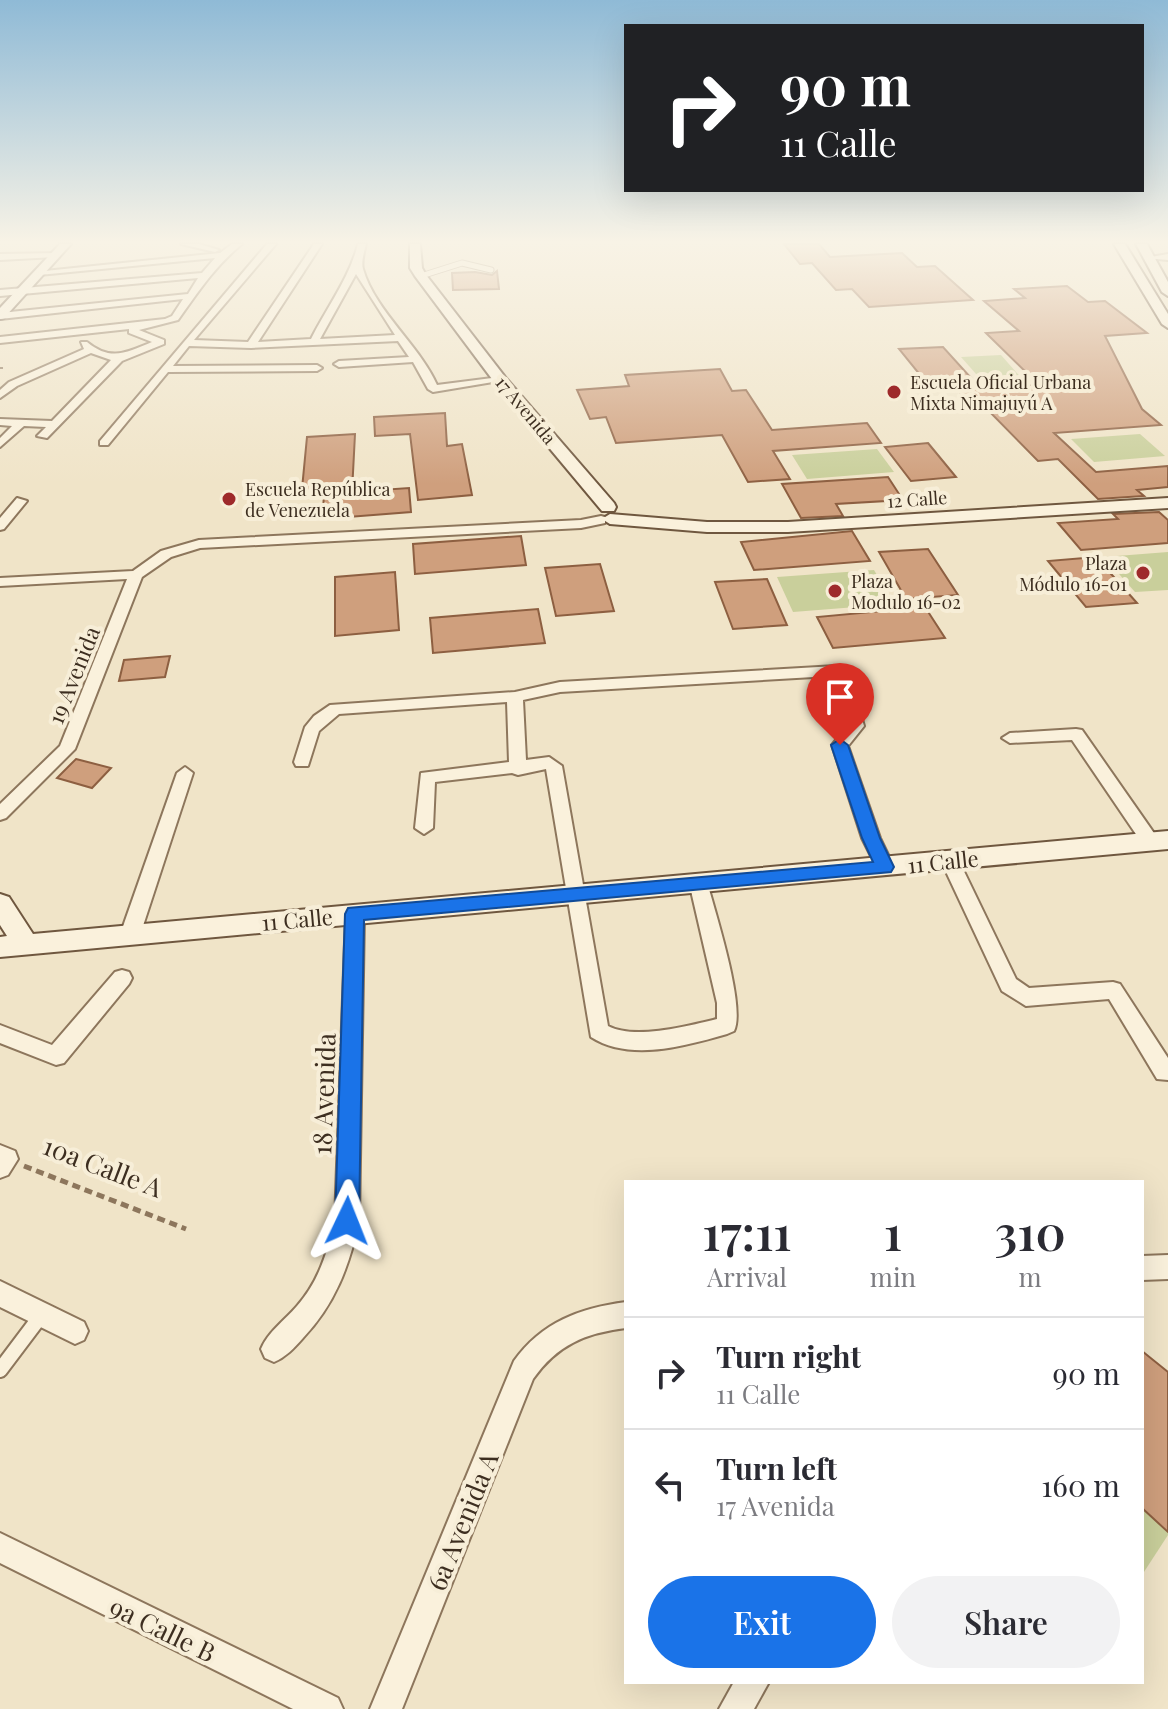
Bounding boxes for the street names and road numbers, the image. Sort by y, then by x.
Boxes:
street label: 17 Avenida [490,371,562,449]
street label: 12 Calle [886,485,948,513]
street label: 19 Avenida [40,622,106,728]
street label: 11 Calle [906,842,980,880]
street label: 11 Calle [260,901,334,937]
street label: 18 Avenida [303,1032,343,1156]
street label: 10a Calle A [38,1127,168,1205]
street label: 6a Avenida A [418,1446,506,1595]
street label: 9a Calle B [104,1588,222,1670]

